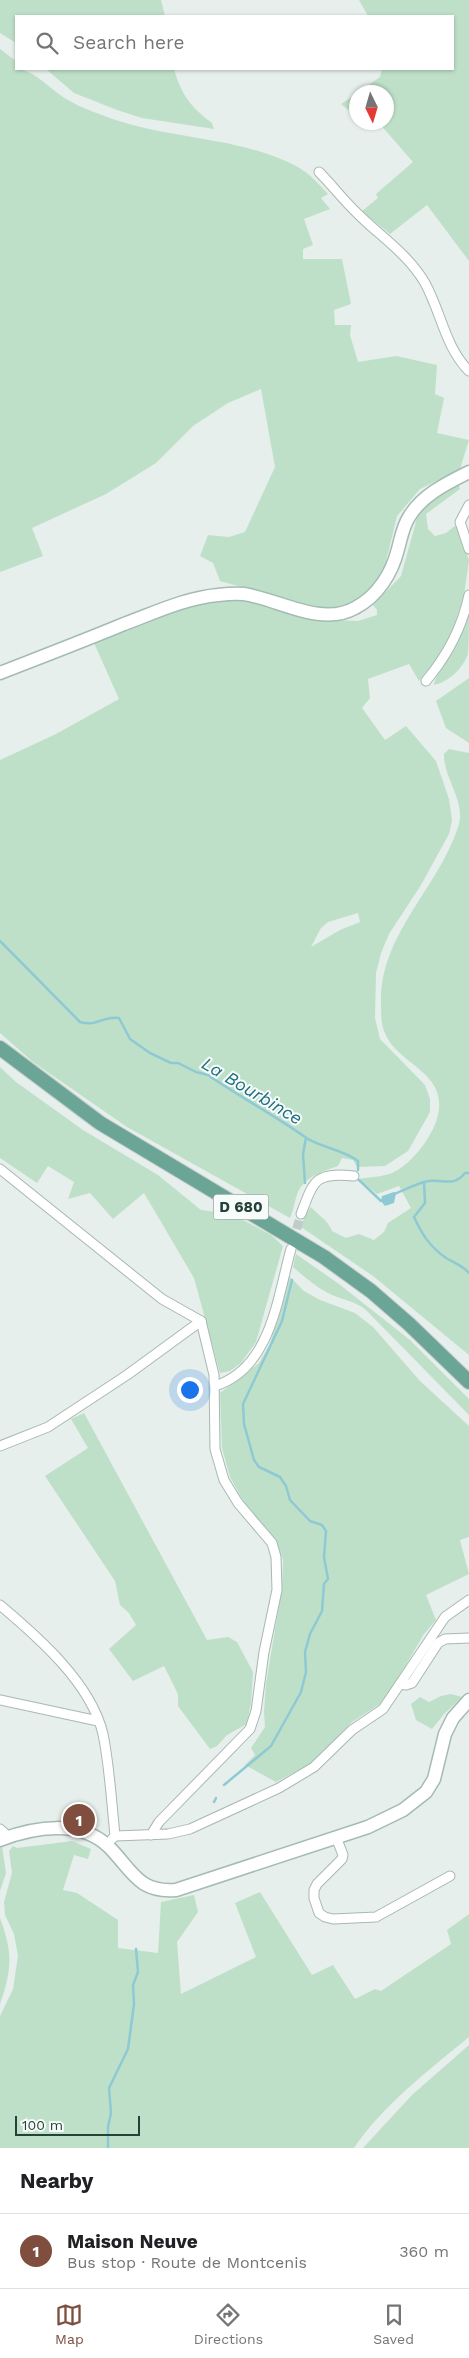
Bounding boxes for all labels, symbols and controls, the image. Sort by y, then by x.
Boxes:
search box [15,15,454,70]
icon: search [33,29,61,57]
text: Search here [73,31,184,54]
north arrow [349,85,394,130]
water label: La Bourbince [198,1052,306,1129]
road number: D 680 [214,1194,268,1220]
your location [177,1377,203,1403]
pin: 1 [63,1801,95,1839]
scale bar [15,2113,140,2136]
text: 100 m [22,2117,63,2133]
text: Nearby [20,2168,93,2193]
text: Maison Neuve [67,2230,198,2253]
text: 1 [33,2242,39,2261]
text: 360 m [399,2242,449,2261]
text: Bus stop · Route de Montcenis [67,2253,307,2272]
tab: Map [55,2301,84,2347]
tab: Directions [194,2301,263,2347]
tab: Saved [373,2301,414,2347]

